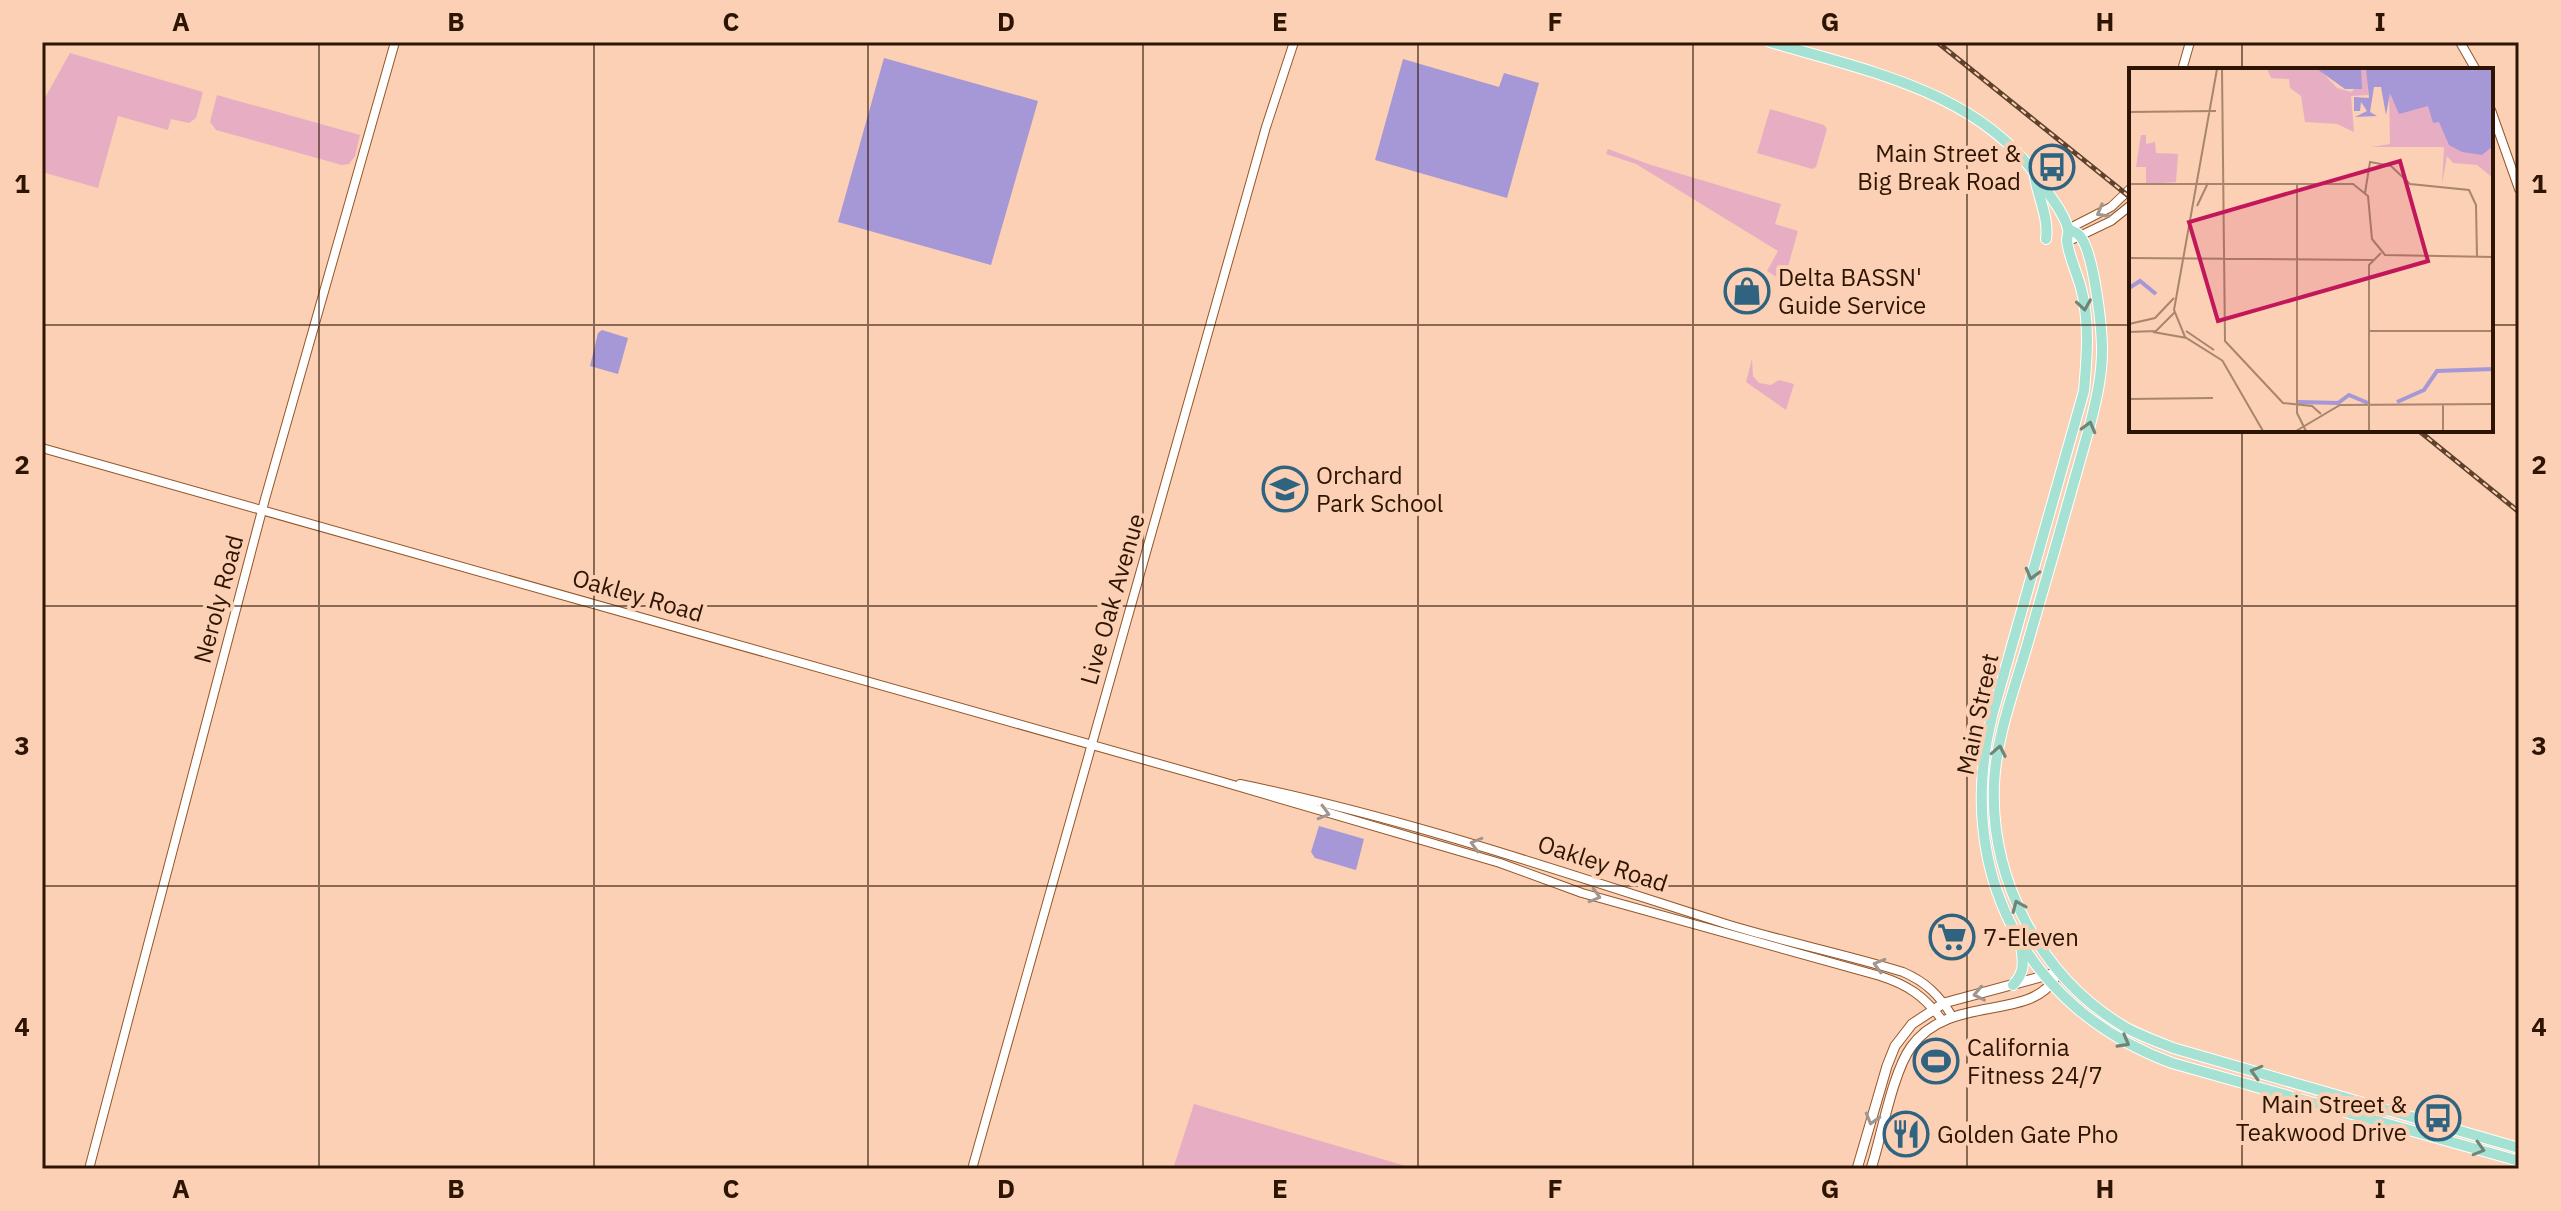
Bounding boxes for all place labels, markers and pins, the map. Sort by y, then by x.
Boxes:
place label: Main Street & Big Break Road [1857,137,2021,197]
bus stop icon: Main Street & Big Break Road [2028,143,2076,191]
place label: Delta BASSN' Guide Service [1778,261,1926,321]
shop icon: Delta BASSN' Guide Service [1723,267,1771,315]
place label: Orchard Park School [1316,459,1443,519]
school or university icon: Orchard Park School [1261,465,1309,513]
supermarket icon: 7-Eleven [1928,913,1976,961]
place label: 7-Eleven [1983,921,2079,953]
place label: California Fitness 24/7 [1967,1031,2103,1091]
sports icon: California Fitness 24/7 [1912,1037,1960,1085]
place label: Main Street & Teakwood Drive [2236,1088,2407,1148]
bus stop icon: Main Street & Teakwood Drive [2414,1094,2462,1142]
restaurant icon: Golden Gate Pho [1882,1110,1930,1158]
place label: Golden Gate Pho [1937,1118,2118,1150]

